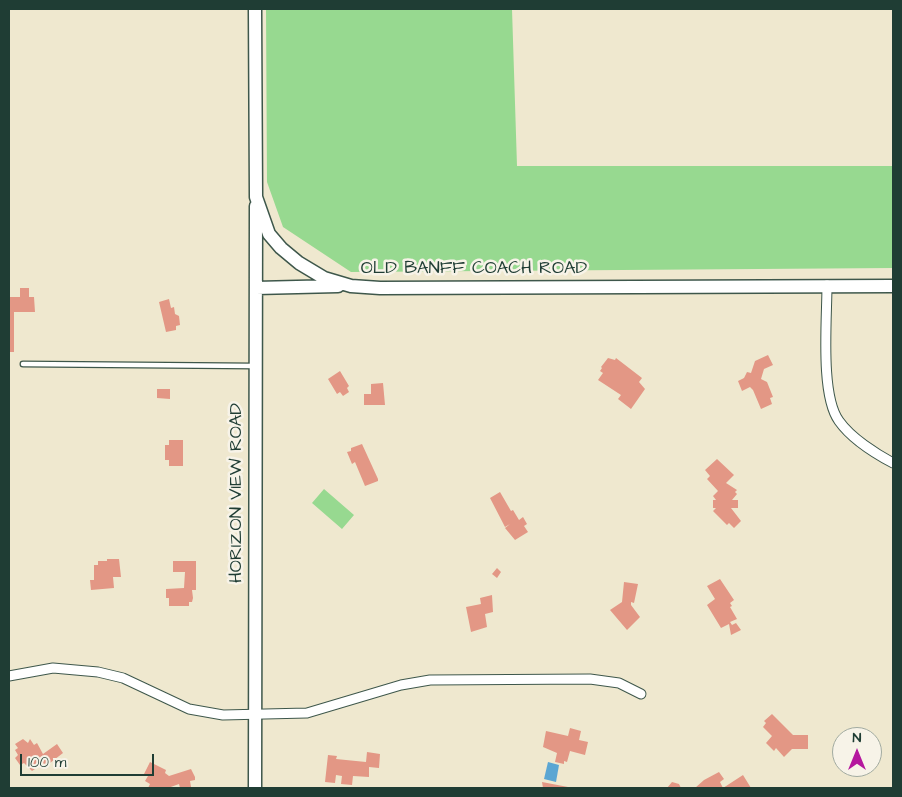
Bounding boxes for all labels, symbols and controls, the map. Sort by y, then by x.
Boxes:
street label: OLD BANFF COACH ROAD [361,258,587,280]
street label: HORIZON VIEW ROAD [226,403,248,583]
north arrow [832,727,882,777]
text: N [853,728,861,748]
scale bar [22,744,156,776]
text: 100 m [28,752,67,773]

